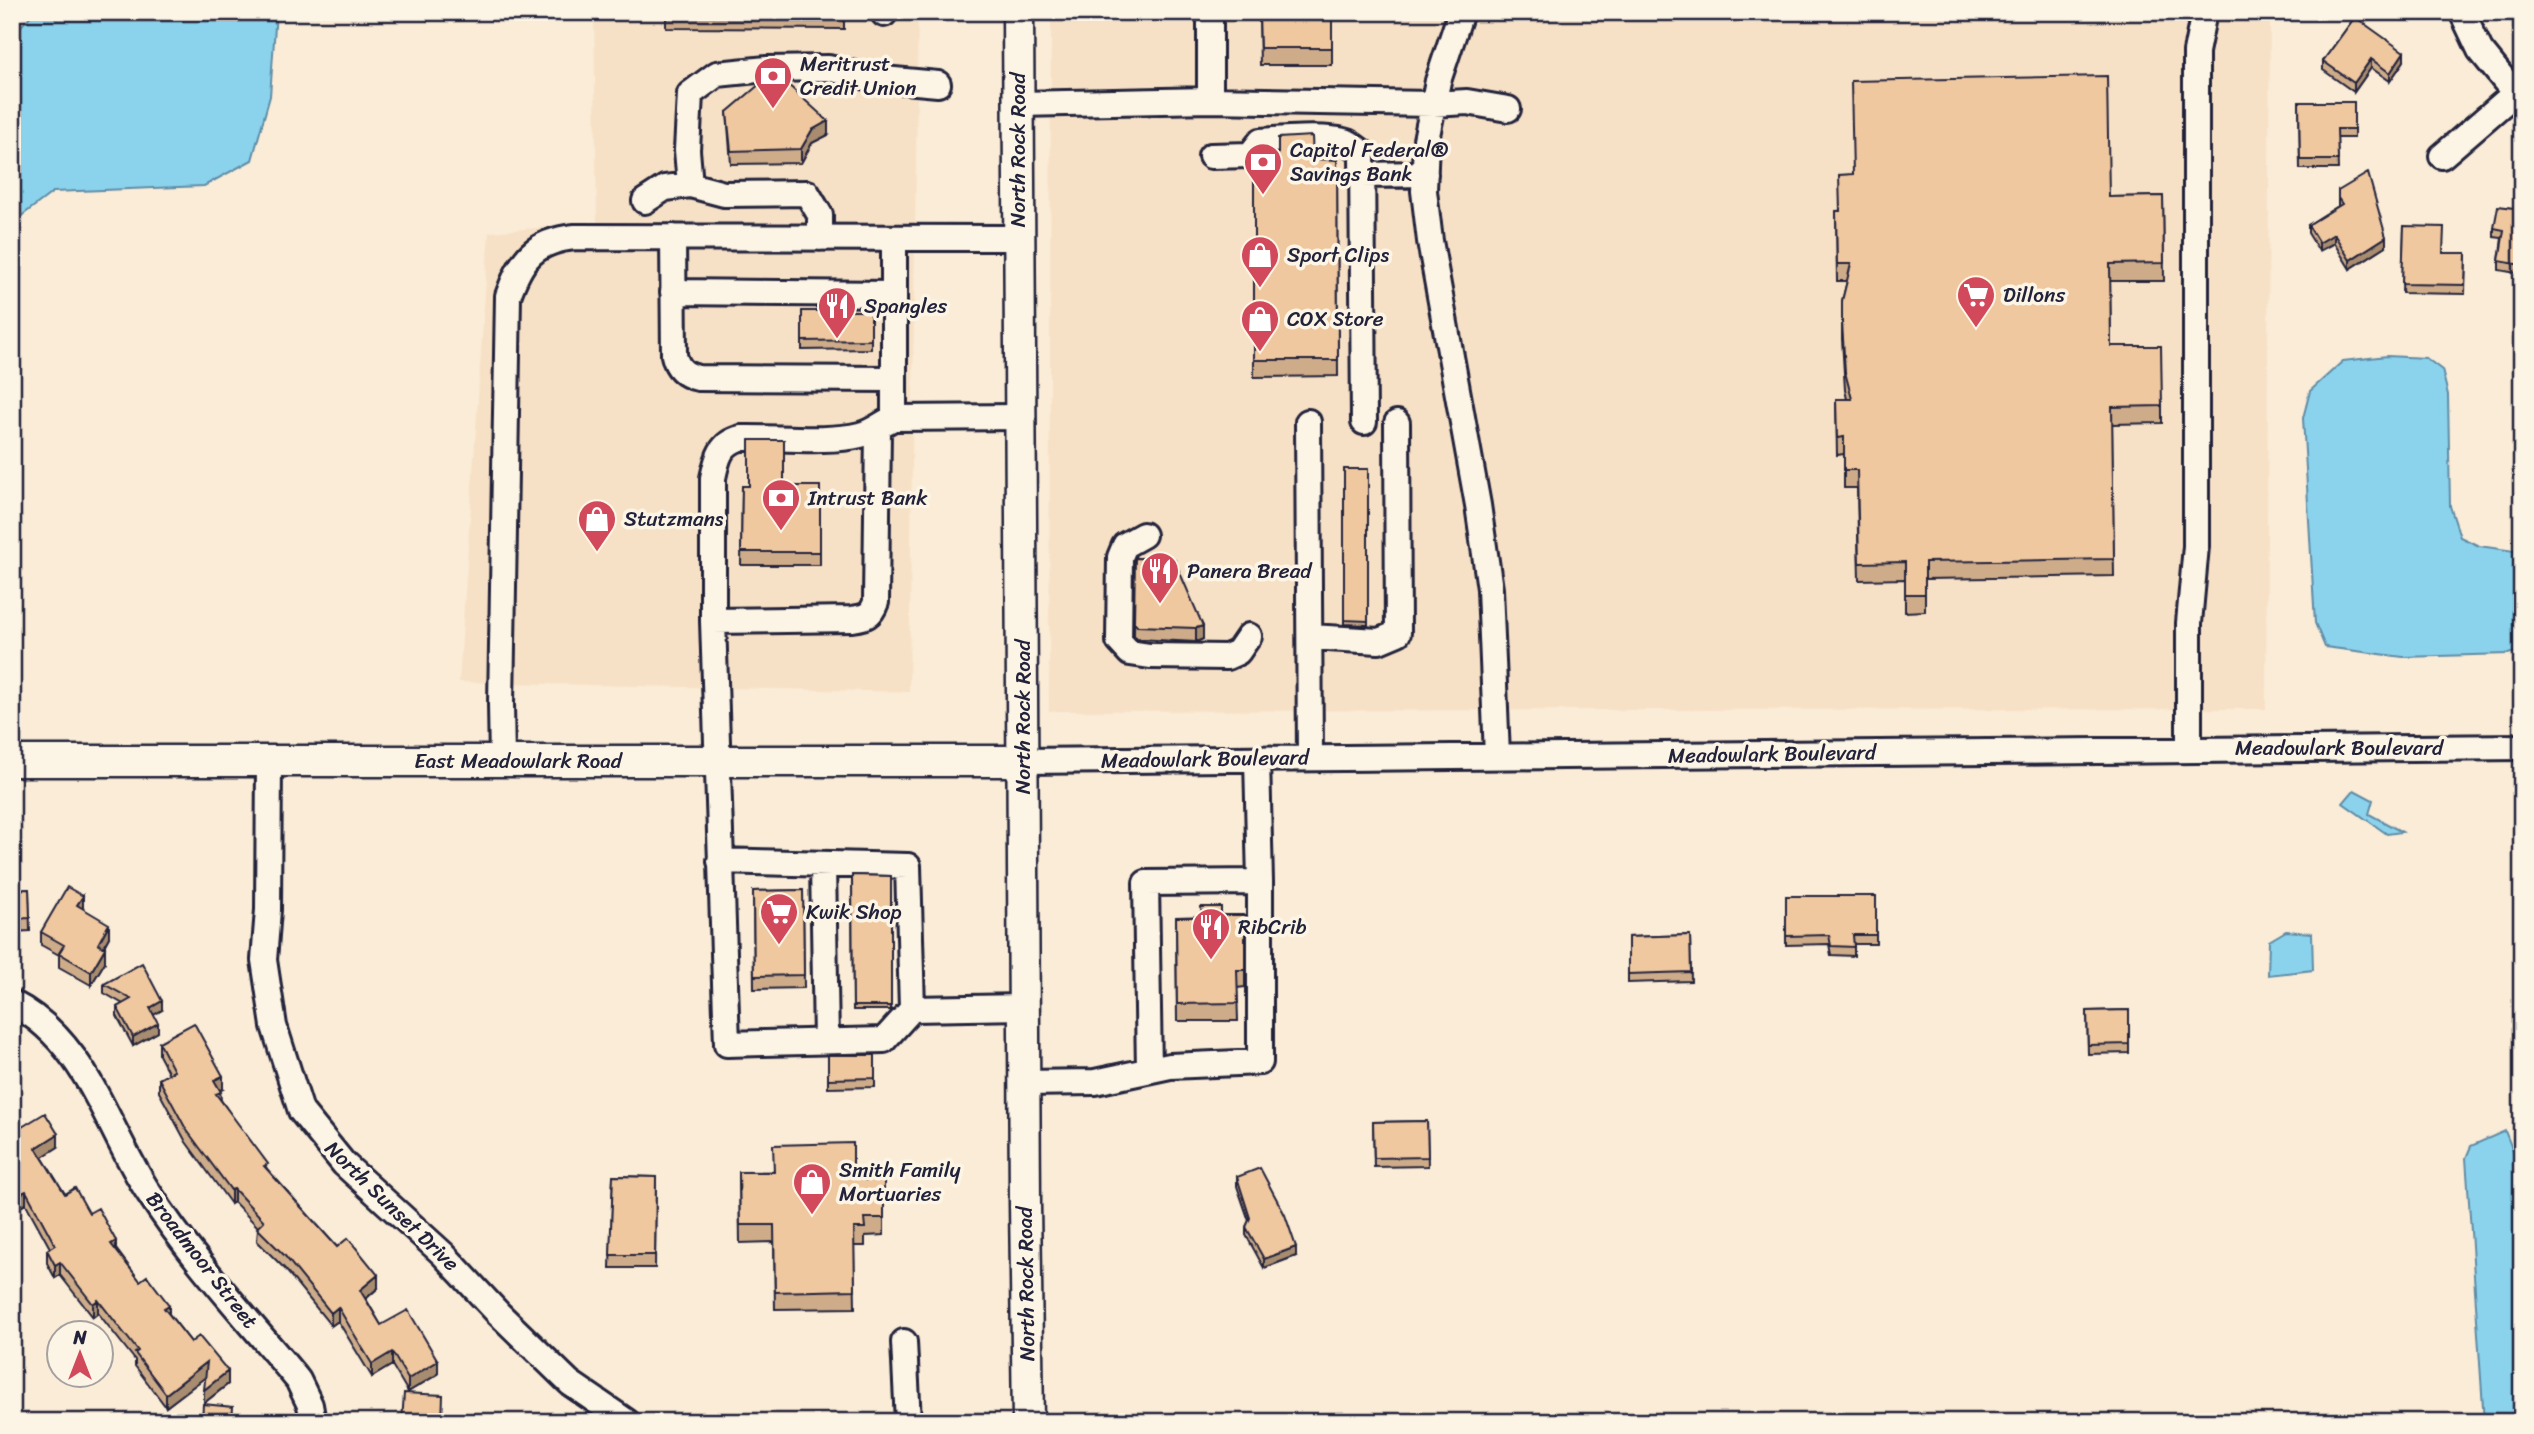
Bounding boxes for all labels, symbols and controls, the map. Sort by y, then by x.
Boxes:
place label: Meritrust Credit Union [800,45,916,107]
bank icon: Meritrust Credit Union [752,55,794,110]
street label: North Rock Road [999,71,1037,227]
place label: Capitol Federal® Savings Bank [1290,131,1449,193]
bank icon: Capitol Federal® Savings Bank [1242,141,1284,196]
shop icon: Sport Clips [1239,234,1281,289]
place label: Sport Clips [1287,236,1389,274]
supermarket icon: Dillons [1955,274,1997,329]
place label: Dillons [2003,276,2065,314]
restaurant icon: Spangles [816,285,858,340]
place label: Spangles [864,287,948,325]
shop icon: COX Store [1239,298,1281,353]
place label: COX Store [1287,300,1384,338]
bank icon: Intrust Bank [760,477,802,532]
place label: Intrust Bank [807,479,928,517]
shop icon: Stutzmans [576,498,618,553]
place label: Stutzmans [624,500,724,538]
restaurant icon: Panera Bread [1139,550,1181,605]
place label: Panera Bread [1187,552,1313,590]
street label: North Rock Road [1004,638,1042,794]
street label: Meadowlark Boulevard [2235,729,2445,767]
street label: Meadowlark Boulevard [1668,733,1878,775]
street label: Meadowlark Boulevard [1101,738,1311,780]
street label: East Meadowlark Road [414,742,624,780]
supermarket icon: Kwik Shop [758,891,800,946]
place label: Kwik Shop [806,893,902,931]
restaurant icon: RibCrib [1190,906,1232,961]
place label: RibCrib [1238,908,1307,946]
street label: North Sunset Drive [315,1131,469,1281]
place label: Smith Family Mortuaries [839,1151,961,1213]
shop icon: Smith Family Mortuaries [791,1161,833,1216]
street label: Broadmoor Street [136,1183,268,1337]
street label: North Rock Road [1006,1205,1046,1362]
north arrow [46,1318,116,1388]
text: N [72,1321,87,1354]

